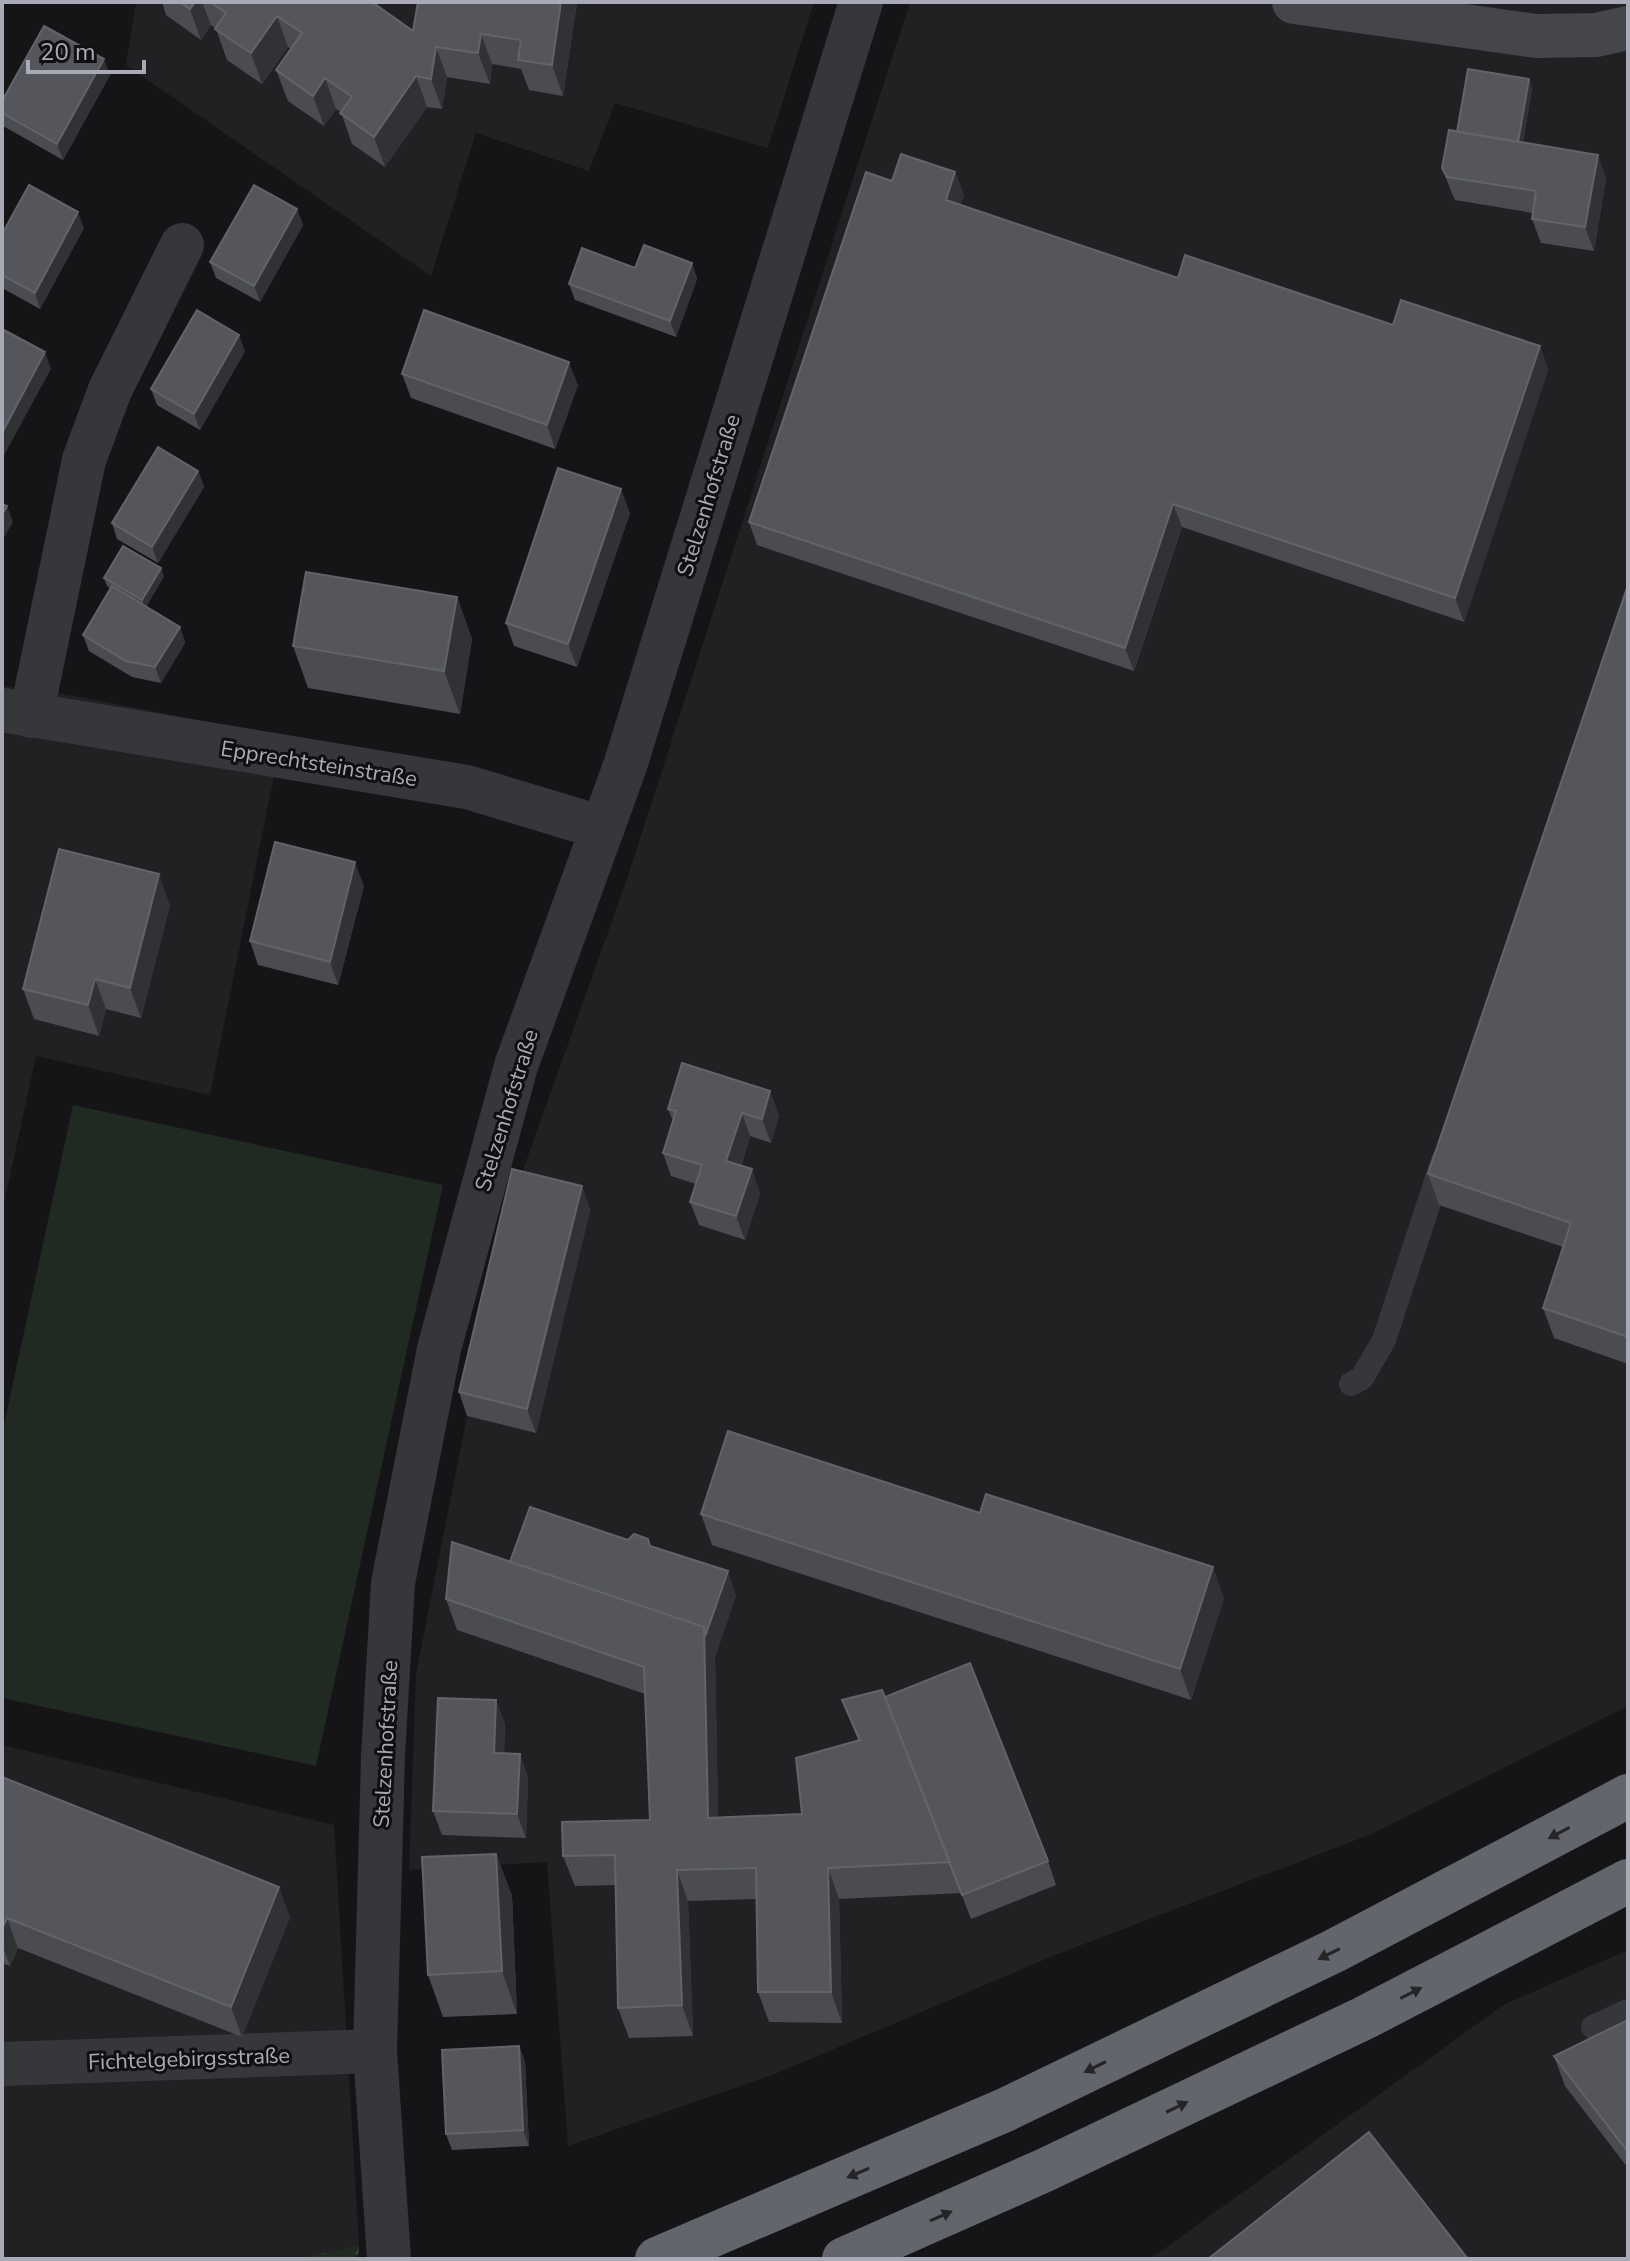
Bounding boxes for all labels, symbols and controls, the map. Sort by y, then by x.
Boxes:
scale bar [28,24,144,74]
text: 20 m [40,36,96,68]
street label: Stelzenhofstraße [670,411,748,580]
street label: Epprechtsteinstraße [218,734,419,794]
street label: Stelzenhofstraße [468,1026,546,1195]
street label: Stelzenhofstraße [367,1659,405,1829]
one-way arrow [1548,1825,1570,1839]
one-way arrow [1317,1947,1340,1961]
one-way arrow [1399,1987,1422,2000]
street label: Fichtelgebirgsstraße [88,2040,291,2078]
one-way arrow [1083,2060,1106,2073]
one-way arrow [1165,2100,1189,2114]
one-way arrow [846,2166,869,2180]
one-way arrow [929,2210,953,2223]

